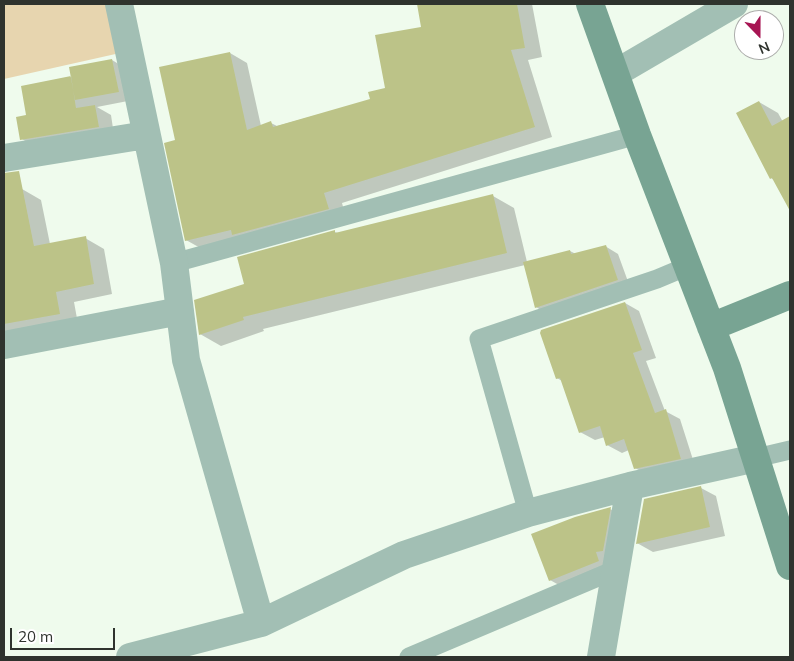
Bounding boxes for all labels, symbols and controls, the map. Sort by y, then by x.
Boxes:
north arrow [734,10,784,60]
text: N [756,38,773,58]
scale bar [12,618,118,650]
text: 20 m [18,627,53,646]

